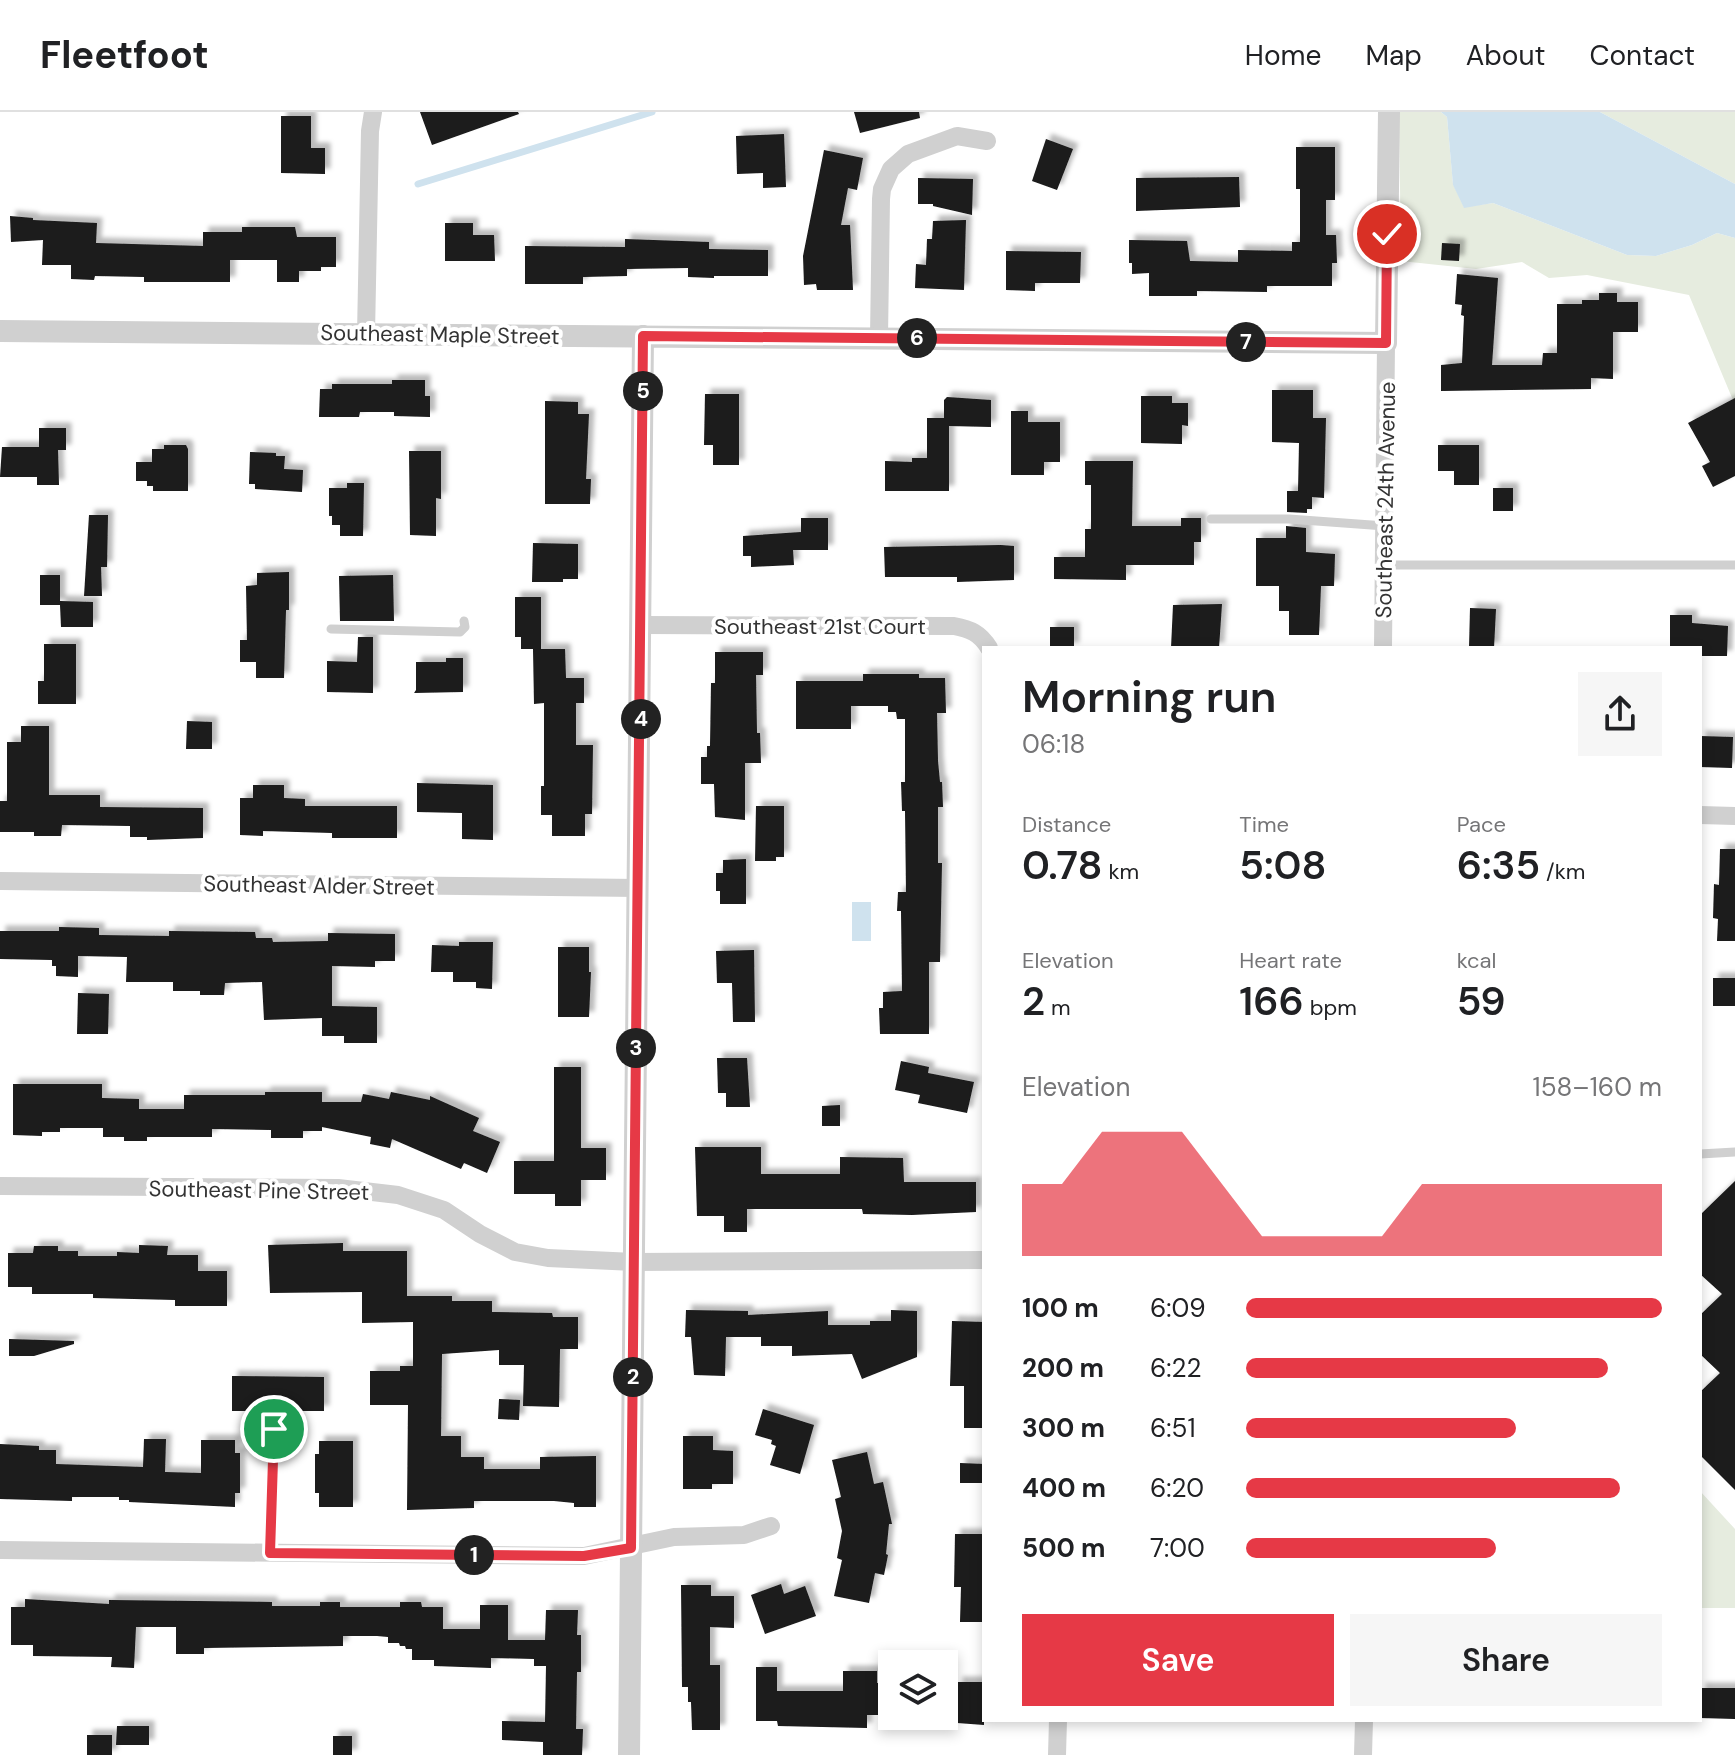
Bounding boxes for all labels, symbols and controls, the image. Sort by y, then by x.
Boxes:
text: Fleetfoot [40,30,209,80]
text: Home [1245,37,1321,74]
text: Map [1365,37,1422,74]
text: About [1466,37,1545,74]
text: Contact [1589,37,1695,74]
pin [1353,200,1421,268]
icon: check [1365,212,1409,256]
street label: Southeast Maple Street [320,318,560,351]
pin: 6 [897,318,937,358]
pin: 7 [1226,322,1266,362]
text: 6 [910,323,924,352]
text: 7 [1240,327,1252,356]
pin: 5 [623,371,663,411]
text: 5 [636,376,650,405]
street label: Southeast 24th Avenue [1369,381,1402,619]
street label: Southeast 21st Court [714,612,926,641]
text: Morning run [1022,668,1276,726]
button: share [1578,672,1662,756]
pin: 4 [621,699,661,739]
text: 4 [634,704,648,733]
text: 06:18 [1022,727,1085,761]
text: Distance [1022,810,1111,839]
text: Time [1239,810,1289,839]
text: Pace [1457,810,1506,839]
text: 0.78 [1022,839,1103,891]
text: 5:08 [1239,839,1327,891]
text: 6:35 [1457,839,1540,891]
text: km [1103,857,1139,886]
text: /km [1540,857,1585,886]
street label: Southeast Alder Street [203,869,435,902]
text: Elevation [1022,946,1114,975]
text: Heart rate [1239,946,1342,975]
text: kcal [1457,946,1496,975]
text: 2 [1022,975,1045,1027]
text: 166 [1239,975,1304,1027]
text: 59 [1457,975,1506,1027]
text: m [1045,993,1071,1022]
text: bpm [1304,993,1357,1022]
pin: 3 [616,1028,656,1068]
text: 3 [629,1033,643,1062]
text: Elevation [1022,1070,1130,1104]
text: 158–160 m [1533,1070,1662,1104]
street label: Southeast Pine Street [148,1174,370,1207]
text: 100 m [1022,1291,1099,1325]
text: 6:09 [1150,1291,1206,1325]
text: 200 m [1022,1351,1104,1385]
text: 6:22 [1150,1351,1202,1385]
pin: 2 [613,1357,653,1397]
text: 2 [627,1362,639,1391]
pin [240,1395,308,1463]
icon: arrive [252,1407,296,1451]
text: 300 m [1022,1411,1105,1445]
text: 6:51 [1150,1411,1196,1445]
text: 400 m [1022,1471,1106,1505]
text: 6:20 [1150,1471,1204,1505]
text: 500 m [1022,1531,1105,1565]
text: 7:00 [1150,1531,1205,1565]
pin: 1 [454,1535,494,1575]
text: 1 [470,1540,478,1569]
button: Save [1022,1614,1334,1706]
button: Share [1350,1614,1662,1706]
map controls [878,1650,958,1730]
button: layers [878,1650,958,1730]

